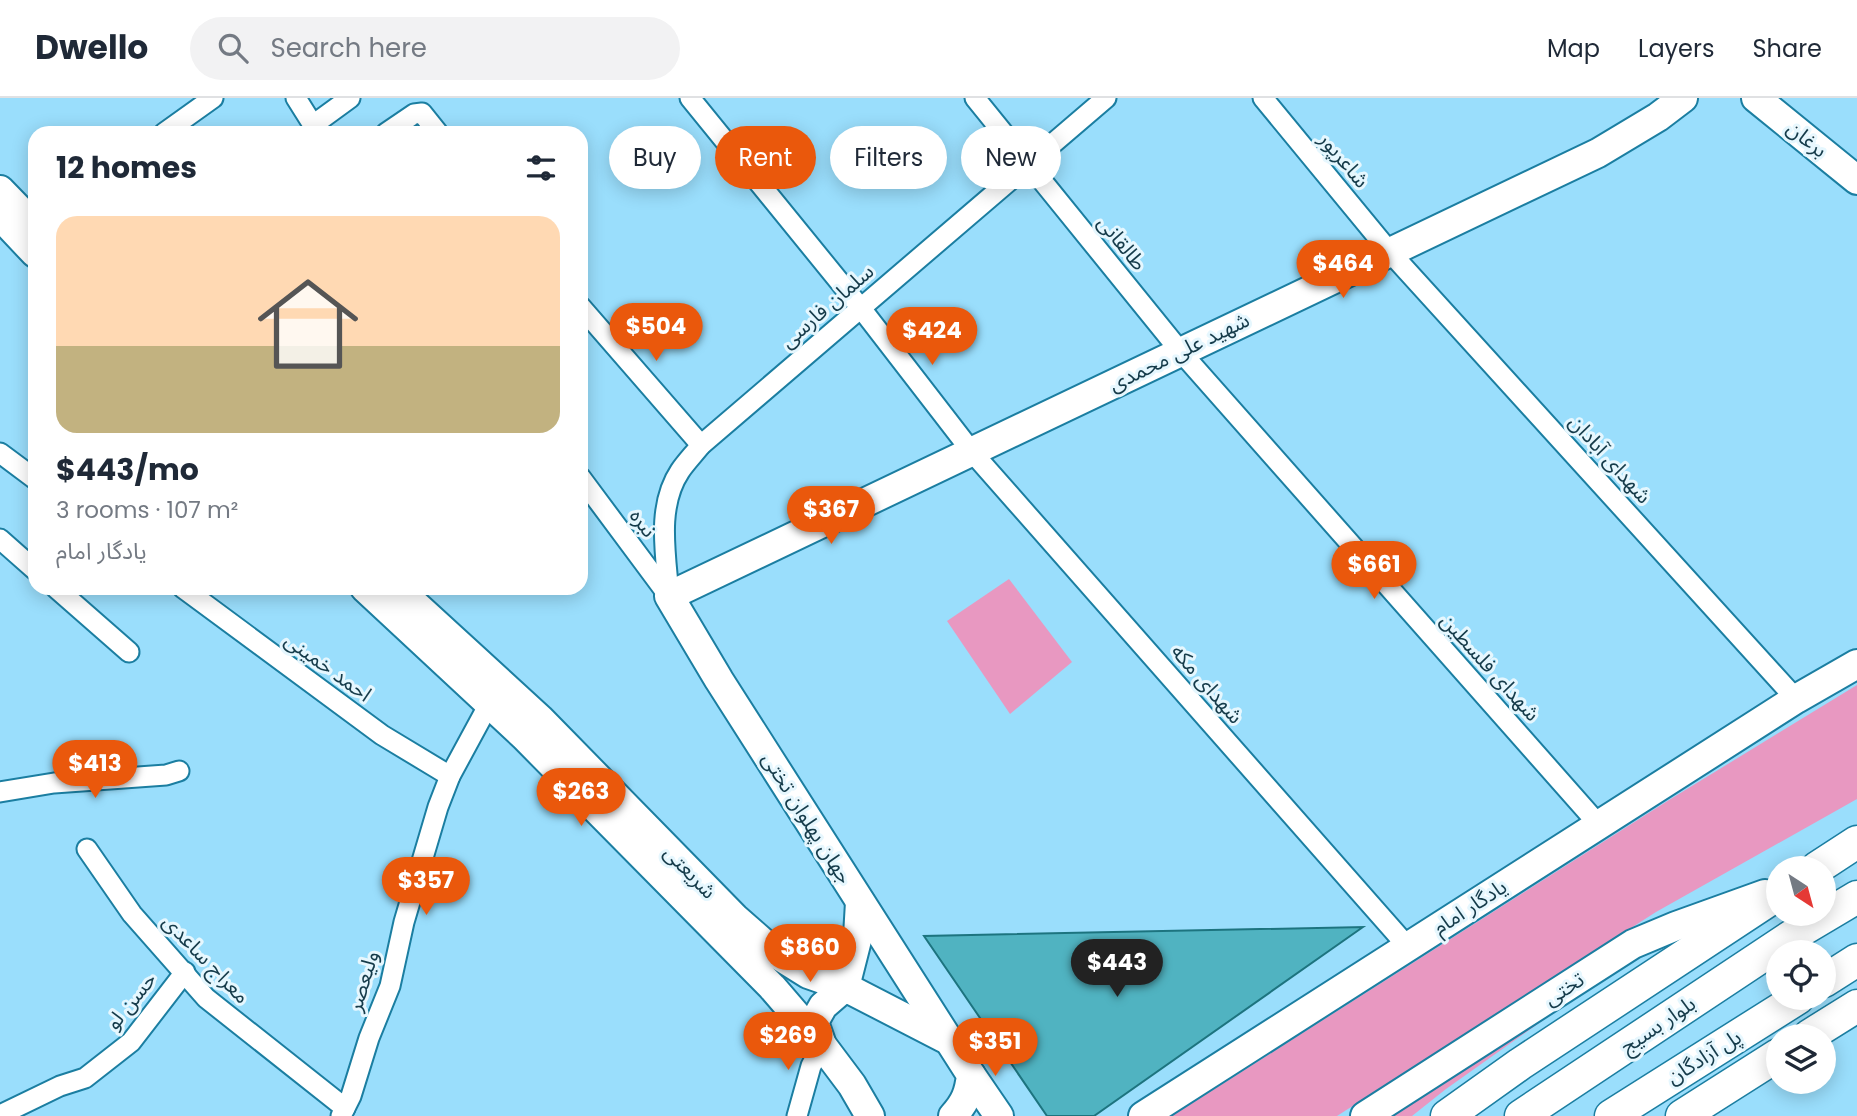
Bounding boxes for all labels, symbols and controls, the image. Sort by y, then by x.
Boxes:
search box [190,17,680,80]
text: Dwello [35,24,148,71]
icon: search [214,29,252,67]
text: Search here [270,30,427,66]
text: Map [1547,32,1600,65]
text: Layers [1638,32,1714,65]
text: Share [1752,32,1822,65]
street label: برغان [1781,113,1834,164]
street label: شاعرپور [1312,125,1376,194]
chip: Buy [609,126,701,189]
chip: Rent [715,126,816,189]
chip: Filters [830,126,947,189]
chip: New [961,126,1061,189]
text: 12 homes [56,146,197,189]
icon: filters [522,149,560,187]
street label: طالقانی [1091,209,1154,276]
pin: $464 [1302,240,1384,300]
text: $464 [1313,247,1373,279]
street label: سلمان فارسی [774,257,880,354]
icon: home [245,261,371,387]
pin: $504 [615,303,697,363]
street label: شهید علی محمدی [1104,305,1254,398]
pin: $424 [891,308,973,367]
text: $504 [626,310,686,342]
text: $424 [902,314,962,346]
street label: شهدای آبادان [1562,408,1658,510]
text: $443/mo [56,448,199,491]
pin: $367 [790,486,872,546]
text: $367 [803,493,859,525]
text: 3 rooms · 107 m² [56,494,238,526]
street label: نبره [623,502,664,543]
text: یادگار امام [56,535,147,567]
pin: $661 [1333,542,1415,601]
text: $661 [1347,548,1401,580]
street label: شهدای فلسطین [1434,606,1547,727]
street label: احمد خمینی [279,625,378,708]
street label: شهدای مکه [1165,638,1250,730]
pin: $413 [54,740,136,800]
street label: جهان پهلوان تختی [755,746,860,889]
text: $413 [68,747,122,779]
pin: $263 [540,768,622,828]
text: $263 [553,775,609,807]
street label: شریعتی [657,838,723,905]
north arrow [1766,856,1836,926]
map controls [1766,856,1836,1094]
pin: $357 [385,858,467,917]
text: $357 [398,864,454,896]
street label: یادگار امام [1427,872,1513,943]
street label: معراج ساعدی [156,908,256,1010]
pin: $860 [769,924,851,984]
text: $860 [780,931,840,963]
pin: $443 [1076,940,1158,999]
button: locate [1766,940,1836,1010]
text: $443 [1087,946,1147,978]
street label: ولیعصر [339,947,385,1016]
street label: تختی [1538,965,1590,1012]
street label: حسن لو [98,966,163,1036]
street label: بلوار بسیج [1614,989,1702,1061]
pin: $269 [747,1012,829,1072]
pin: $351 [954,1018,1036,1078]
text: $269 [759,1019,817,1051]
street label: پل آزادگان [1661,1022,1747,1091]
button: layers [1766,1024,1836,1094]
text: $351 [969,1025,1021,1057]

